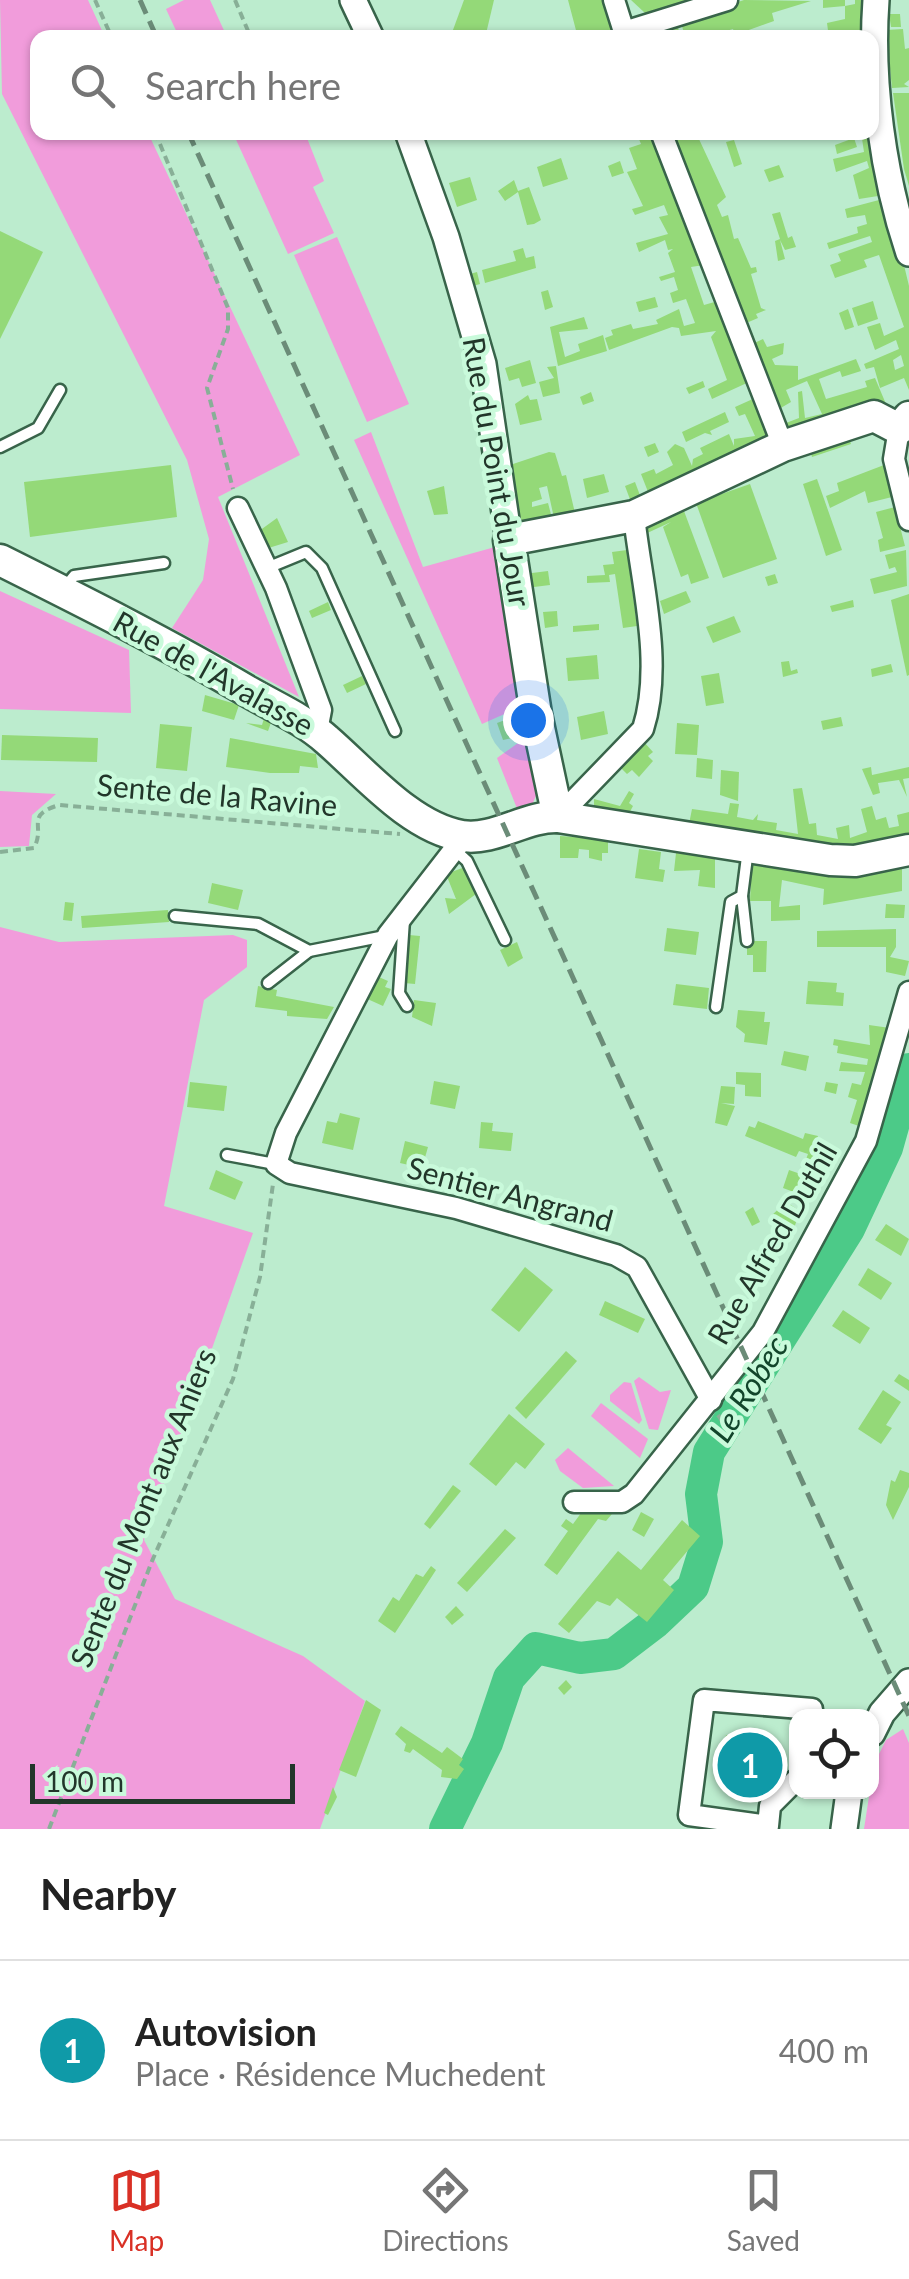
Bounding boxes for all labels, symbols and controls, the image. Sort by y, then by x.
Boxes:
search box [30,30,879,140]
icon: search [65,58,120,113]
text: Search here [145,62,341,108]
street label: Rue du Point du Jour [457,334,539,609]
street label: Rue de l'Avalasse [108,602,320,742]
your location [503,695,554,746]
street label: Sente de la Ravine [95,766,339,822]
street label: Rue Alfred Duthil [699,1136,844,1350]
street label: Sentier Angrand [404,1148,617,1238]
water label: Le Robec [700,1328,795,1448]
street label: Sente du Mont aux Aniers [62,1343,223,1672]
map controls [789,1709,879,1799]
button: locate [789,1709,879,1799]
pin: 1 [718,1728,782,1802]
scale bar [30,1759,295,1804]
text: 100 m [45,1764,124,1798]
text: Nearby [40,1869,177,1919]
text: Autovision [135,2008,317,2054]
text: 1 [63,2031,82,2070]
text: 400 m [779,2031,869,2070]
text: Place · Résidence Muchedent [135,2054,546,2093]
tab: Map [109,2163,164,2257]
tab: Directions [382,2163,509,2257]
tab: Saved [727,2163,800,2257]

